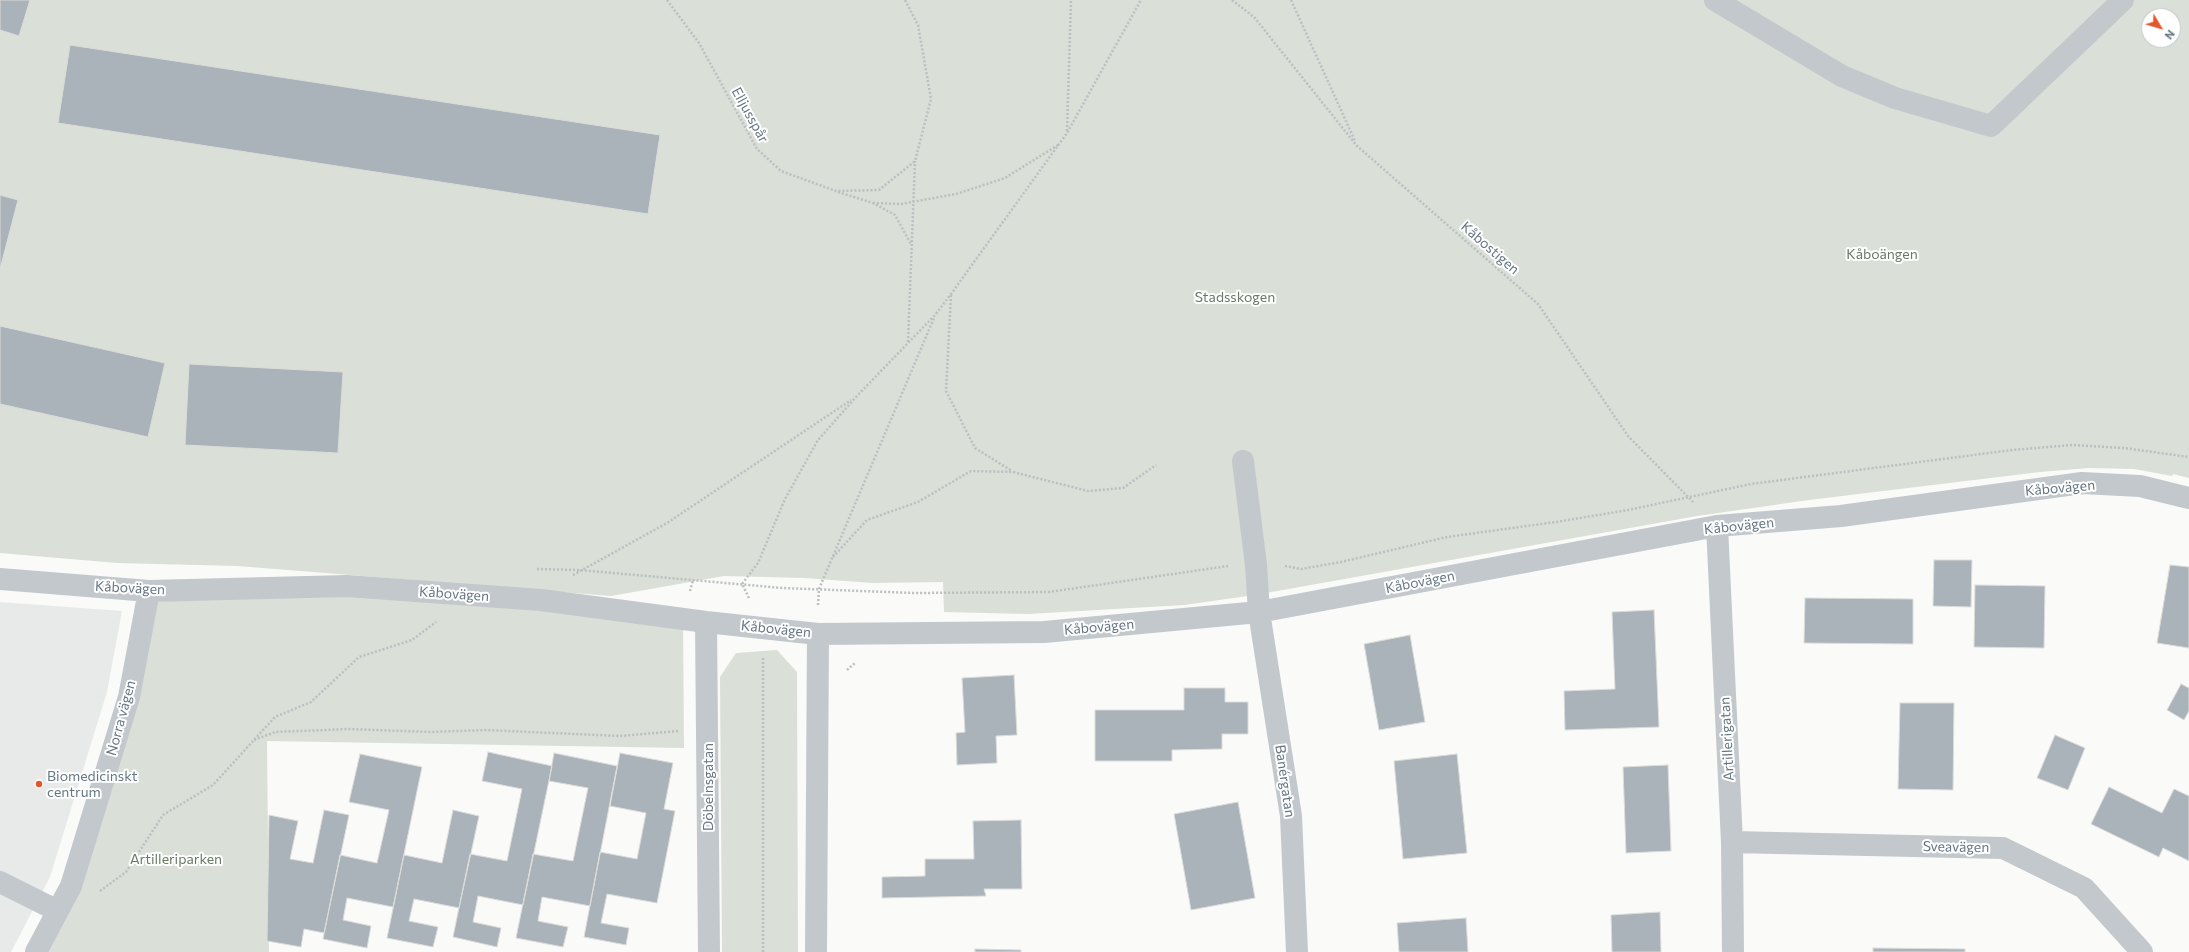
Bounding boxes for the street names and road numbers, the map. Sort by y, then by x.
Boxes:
street label: Elljusspår [728,84,772,146]
street label: Kåbostigen [1457,218,1523,278]
street label: Kåbovägen [2024,477,2096,499]
street label: Kåbovägen [1703,514,1775,538]
street label: Kåbovägen [1384,567,1456,597]
street label: Kåbovägen [95,578,165,598]
street label: Kåbovägen [418,583,490,605]
street label: Kåbovägen [1063,616,1135,638]
street label: Kåbovägen [740,617,812,641]
street label: Norra vägen [103,679,139,757]
street label: Artillerigatan [1716,697,1738,781]
street label: Döbelnsgatan [700,743,716,831]
street label: Banérgatan [1272,744,1298,818]
street label: Sveavägen [1923,838,1989,856]

